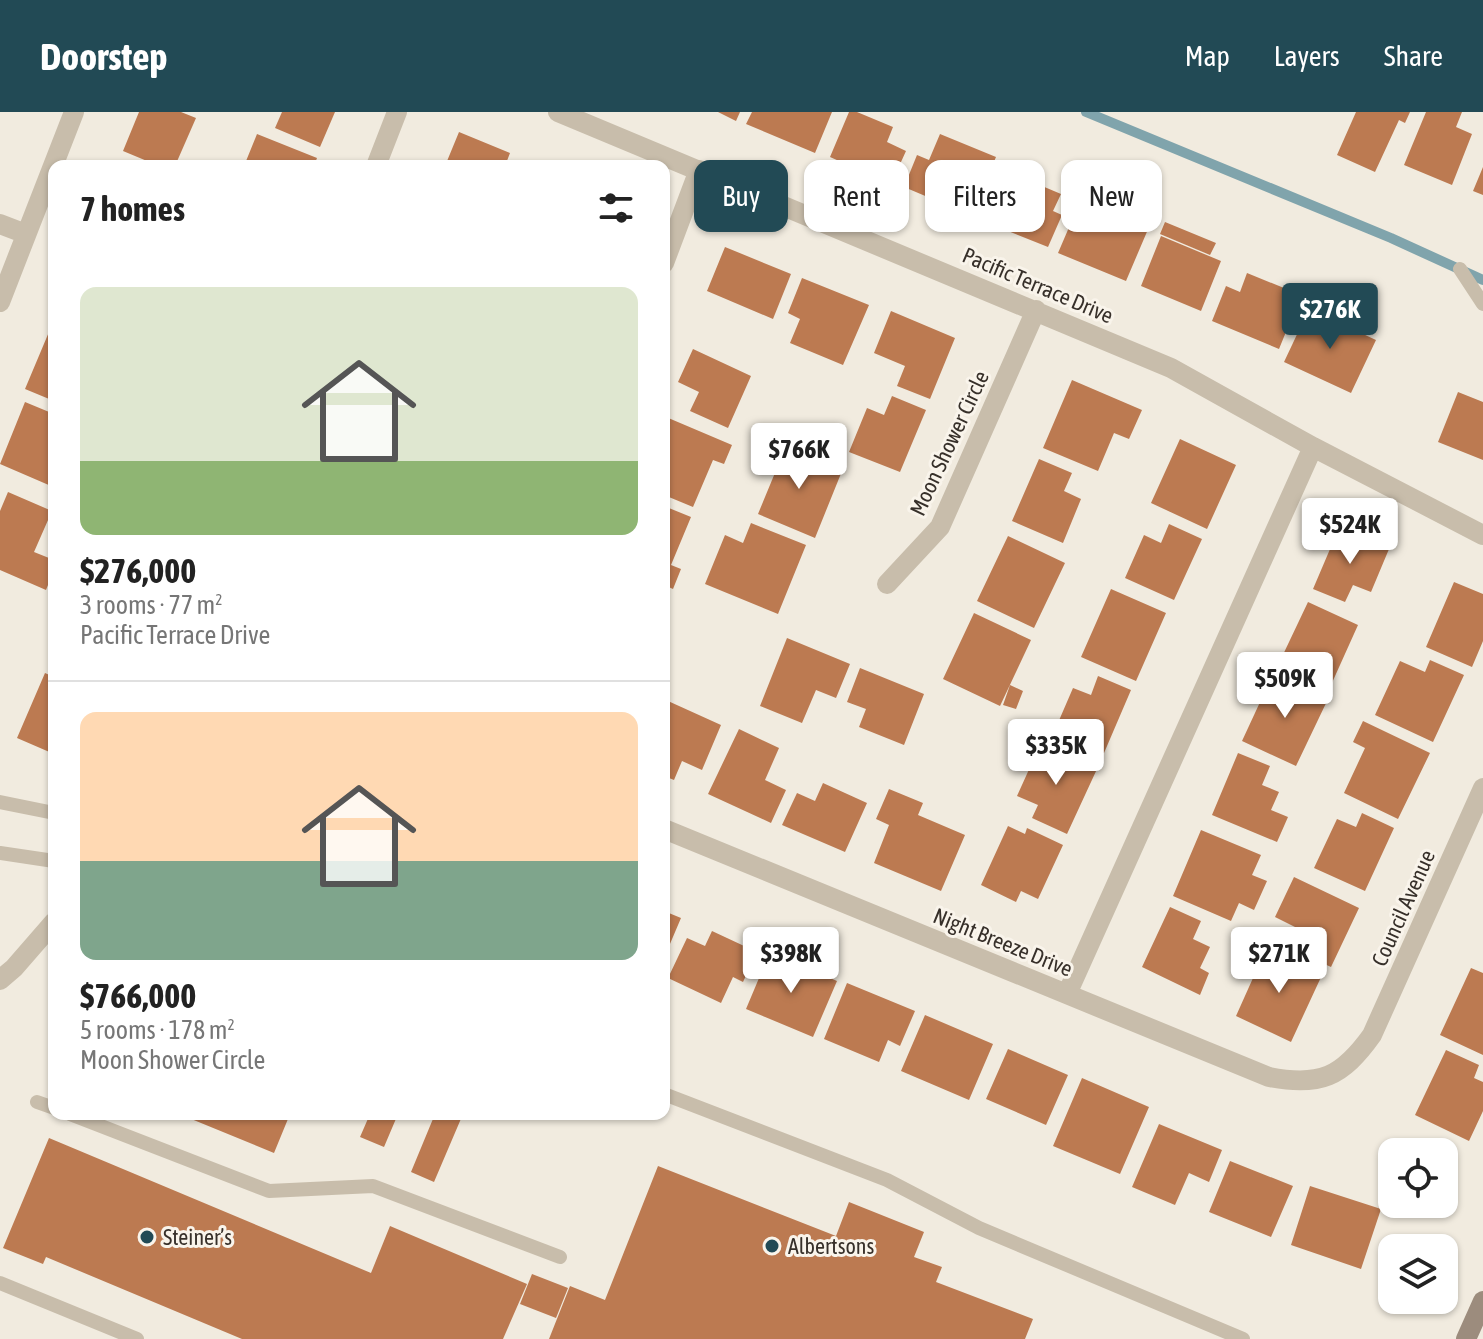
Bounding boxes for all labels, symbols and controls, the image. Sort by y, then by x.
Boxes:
text: Doorstep [40,35,167,78]
text: Map [1185,40,1230,72]
text: Layers [1274,40,1340,72]
text: Share [1384,40,1443,72]
chip: Buy [694,160,788,232]
chip: Rent [804,160,909,232]
chip: Filters [925,160,1045,232]
chip: New [1061,160,1162,232]
icon: filters [594,186,638,230]
text: 7 homes [80,189,185,228]
street label: Pacific Terrace Drive [959,242,1117,328]
pin: $276K [1274,283,1386,351]
text: $276K [1300,294,1360,324]
icon: home [287,339,431,483]
street label: Moon Shower Circle [904,366,994,520]
pin: $766K [743,423,855,491]
text: $766K [769,434,829,464]
pin: $524K [1294,498,1406,566]
text: $524K [1320,509,1380,539]
text: $276,000 [80,551,196,590]
text: 3 rooms · 77 m² [80,590,222,620]
text: Pacific Terrace Drive [80,620,270,650]
pin: $509K [1229,652,1341,720]
text: $509K [1255,663,1315,693]
pin: $335K [1000,719,1112,787]
text: $335K [1026,730,1086,760]
icon: home [287,764,431,908]
street label: Council Avenue [1366,846,1440,970]
street label: Night Breeze Drive [930,902,1076,982]
pin: $398K [735,927,847,995]
pin: $271K [1223,927,1335,995]
text: $398K [761,938,821,968]
text: $271K [1249,938,1309,968]
text: $766,000 [80,976,196,1015]
text: 5 rooms · 178 m² [80,1015,235,1045]
text: Moon Shower Circle [80,1045,265,1075]
map controls [1378,1138,1458,1314]
button: locate [1378,1138,1458,1218]
place label: Steiner’s [163,1224,232,1250]
marker: Steiner’s [138,1228,156,1246]
place label: Albertsons [788,1233,874,1259]
button: layers [1378,1234,1458,1314]
marker: Albertsons [763,1237,781,1255]

